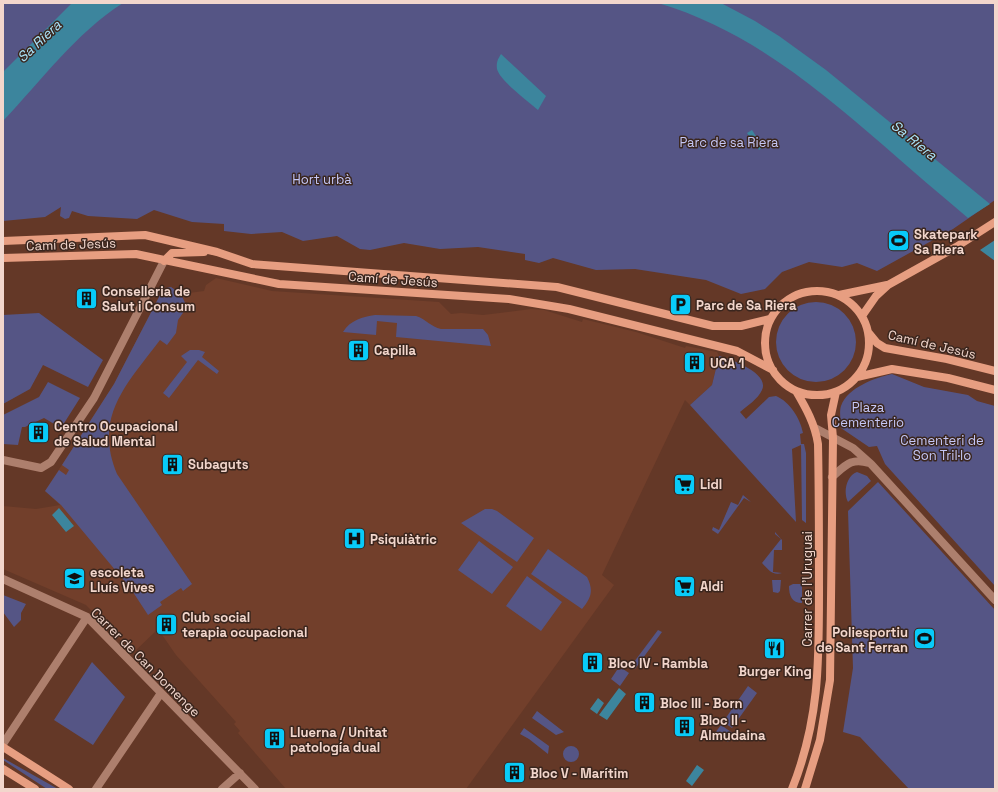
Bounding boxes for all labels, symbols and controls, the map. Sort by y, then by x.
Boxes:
water label: Sa Riera [13,15,66,66]
water label: Sa Riera [887,116,941,165]
park label: Parc de sa Riera [679,134,779,151]
park label: Hort urbà [292,171,352,188]
place label: Skatepark Sa Riera [914,226,978,258]
sports icon: Skatepark Sa Riera [885,228,911,254]
street label: Camí de Jesús [26,234,116,255]
street label: Camí de Jesús [348,268,438,291]
place label: Conselleria de Salut i Consum [102,283,195,315]
building icon: Conselleria de Salut i Consum [74,285,100,311]
parking icon: Parc de Sa Riera [667,292,693,318]
place label: Parc de Sa Riera [696,297,797,314]
street label: Camí de Jesús [886,326,978,363]
building icon: Capilla [346,337,372,363]
place label: Capilla [374,342,417,359]
building icon: UCA 1 [682,350,708,376]
place label: UCA 1 [710,355,744,372]
park label: Plaza Cementerio [832,399,904,431]
place label: Centro Ocupacional de Salud Mental [54,418,178,450]
building icon: Centro Ocupacional de Salud Mental [26,420,52,446]
park label: Cementeri de Son Tril·lo [900,432,984,464]
building icon: Subaguts [160,451,186,477]
place label: Subaguts [188,456,249,473]
supermarket icon: Lidl [672,471,698,497]
place label: Lidl [700,476,722,493]
hospital icon: Psiquiàtric [341,526,367,552]
place label: Psiquiàtric [370,531,437,548]
street label: Carrer de l'Uruguai [799,531,816,647]
place label: escoleta Lluís Vives [90,564,155,596]
school or university icon: escoleta Lluís Vives [61,566,87,592]
supermarket icon: Aldi [672,573,698,599]
place label: Aldi [700,578,723,595]
street label: Carrer de Can Domenge [88,604,204,720]
place label: Club social terapia ocupacional [182,609,308,641]
building icon: Club social terapia ocupacional [154,611,180,637]
place label: Poliesportiu de Sant Ferran [816,624,908,656]
sports icon: Poliesportiu de Sant Ferran [911,626,937,652]
restaurant icon: Burger King [762,636,788,662]
building icon: Bloc IV - Rambla [579,650,605,676]
place label: Bloc IV - Rambla [608,655,708,672]
place label: Burger King [738,663,812,680]
building icon: Bloc III - Born [632,690,658,716]
place label: Bloc III - Born [660,695,743,712]
place label: Bloc II - Almudaina [700,712,766,744]
building icon: Bloc II - Almudaina [672,714,698,740]
place label: Lluerna / Unitat patología dual [290,724,388,756]
building icon: Lluerna / Unitat patología dual [262,726,288,752]
building icon: Bloc V - Marítim [502,760,528,786]
place label: Bloc V - Marítim [530,765,628,782]

